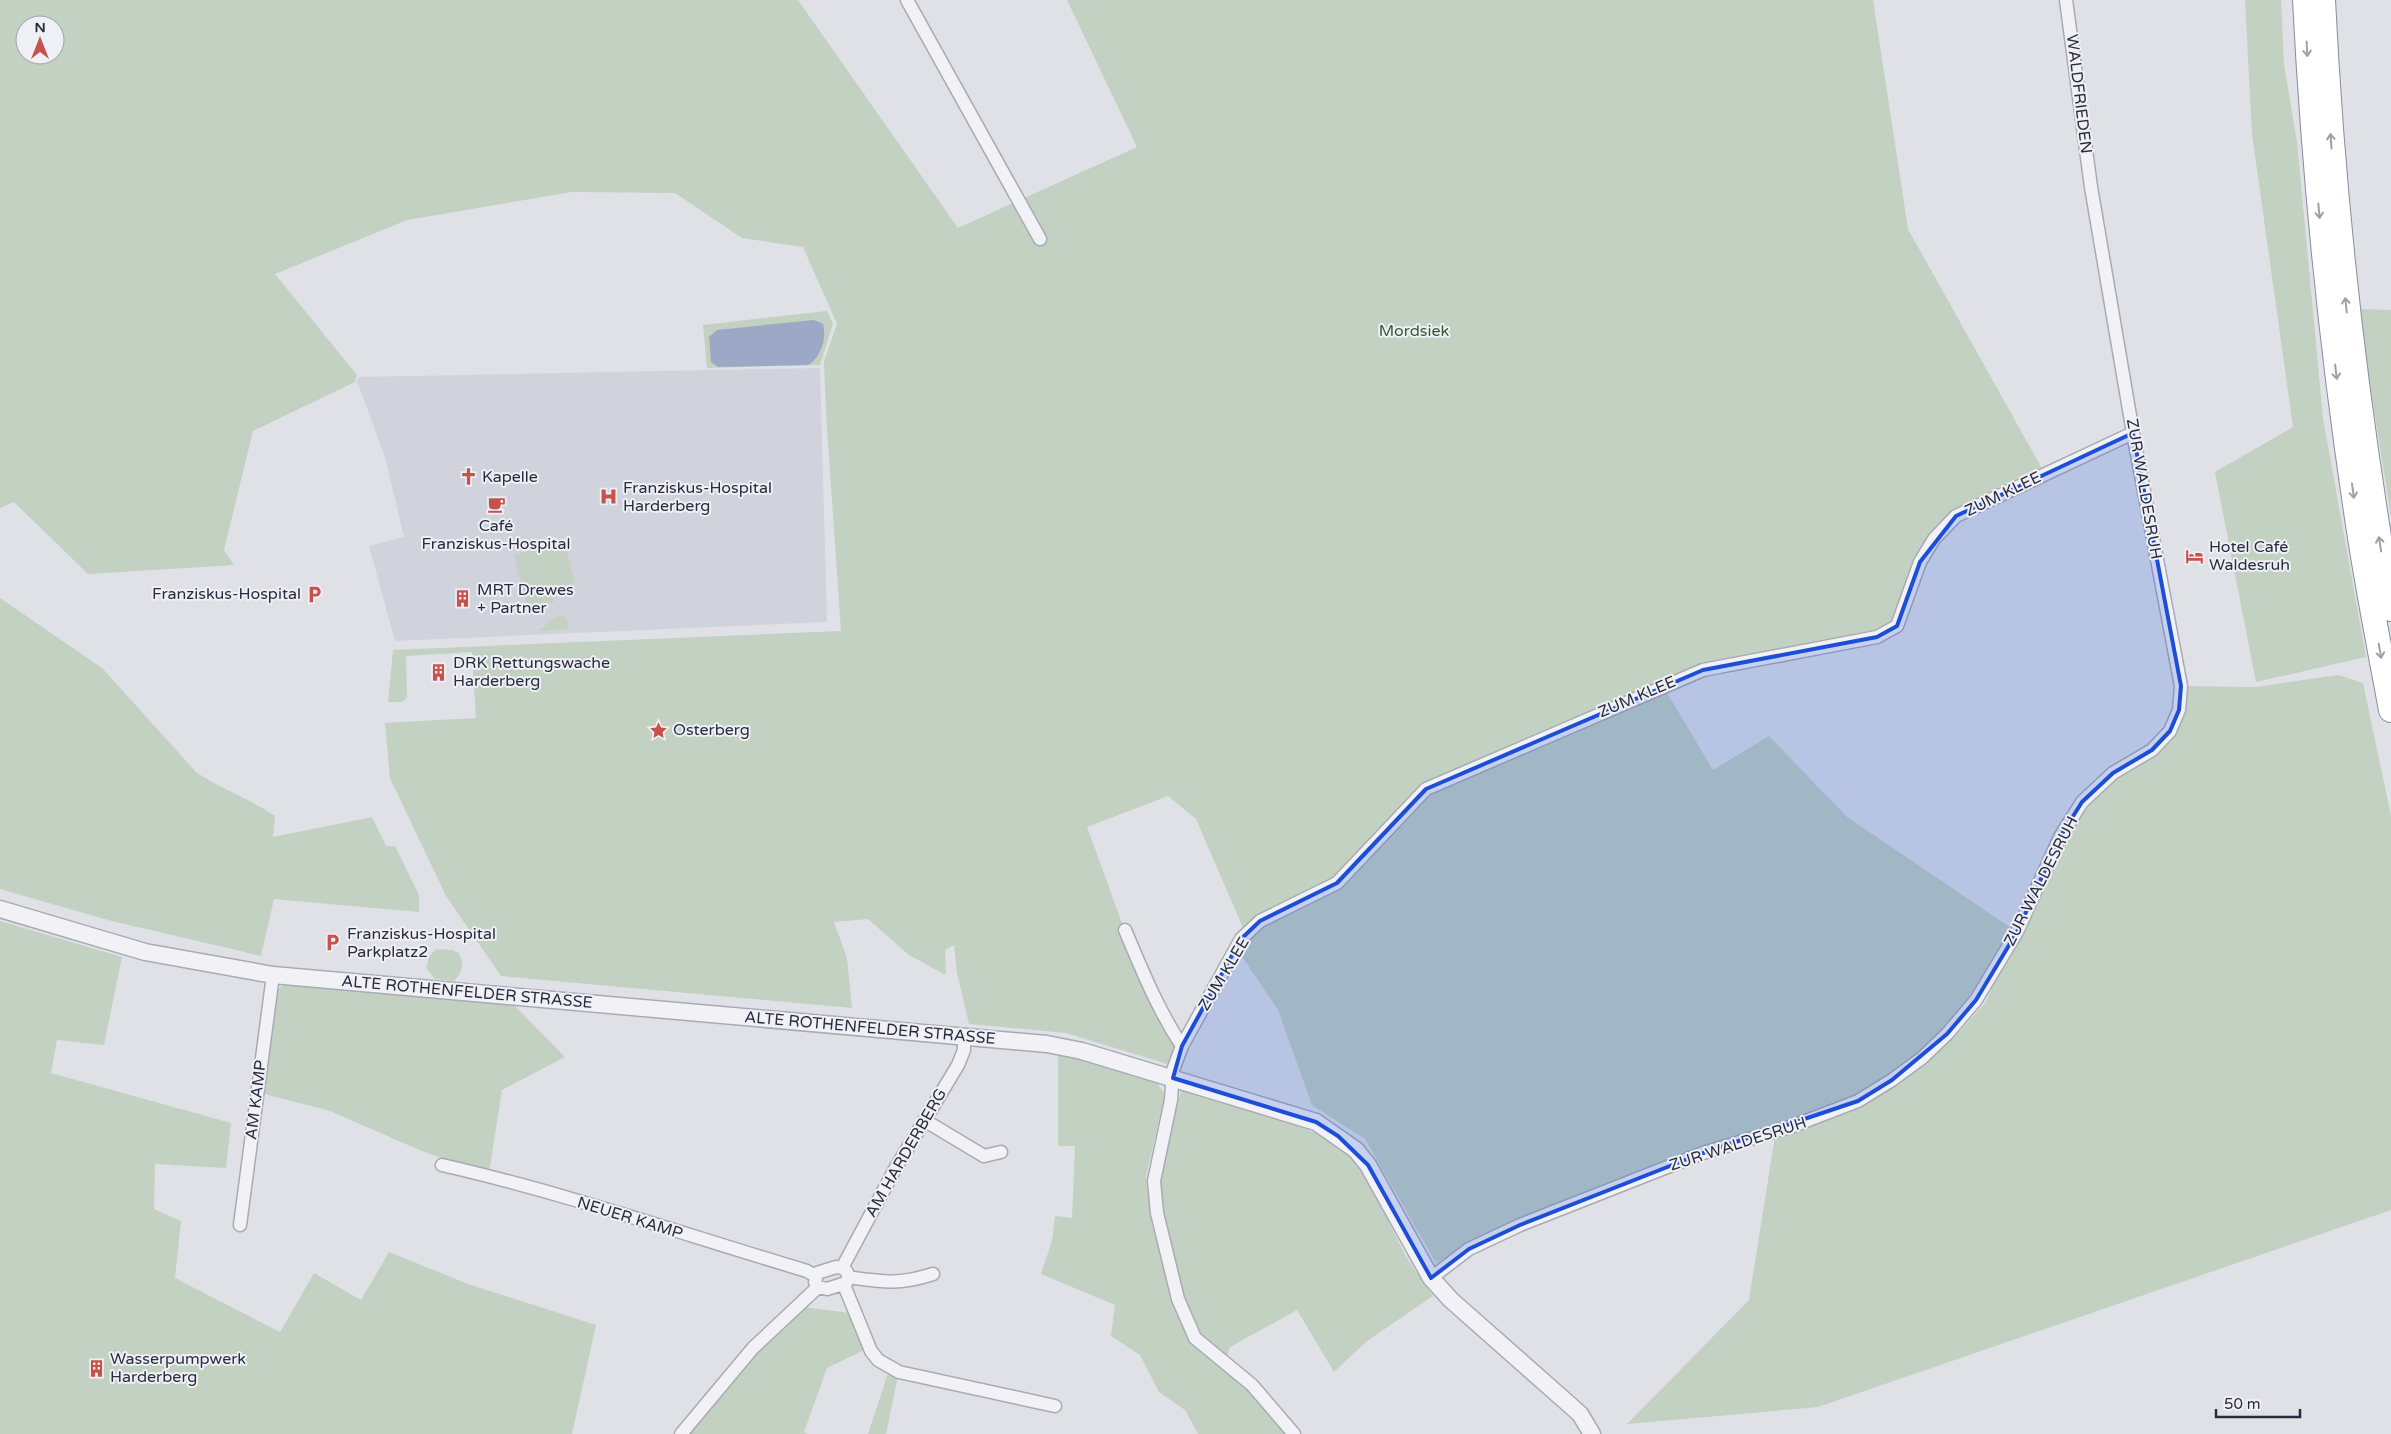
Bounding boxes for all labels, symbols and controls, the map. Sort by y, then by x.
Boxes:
north arrow [15,15,65,65]
text: N [34,19,46,36]
street label: WALDFRIEDEN [2062,33,2096,155]
one-way arrow [2303,40,2312,56]
one-way arrow [2327,133,2336,149]
one-way arrow [2314,202,2323,218]
one-way arrow [2342,297,2351,313]
park label: Mordsiek [1379,321,1449,341]
one-way arrow [2332,364,2342,380]
street label: ZUR WALDESRUH [2122,417,2166,561]
church icon: Kapelle [458,467,478,487]
place label: Kapelle [482,467,538,487]
street label: ZUM KLEE [1962,467,2044,521]
place label: Franziskus-Hospital Harderberg [623,478,772,516]
one-way arrow [2348,482,2358,498]
hospital icon: Franziskus-Hospital Harderberg [599,487,619,507]
cafe icon: Café Franziskus-Hospital [486,495,506,515]
place label: Café Franziskus-Hospital [422,516,570,554]
one-way arrow [2374,536,2384,552]
place label: Hotel Café Waldesruh [2209,537,2290,575]
hotel icon: Hotel Café Waldesruh [2185,546,2205,566]
place label: MRT Drewes + Partner [477,580,574,618]
place label: Franziskus-Hospital [152,584,301,604]
parking icon: Franziskus-Hospital [305,584,325,604]
building icon: MRT Drewes + Partner [453,589,473,609]
one-way arrow [2376,642,2386,658]
place label: DRK Rettungswache Harderberg [453,653,610,691]
building icon: DRK Rettungswache Harderberg [429,662,449,682]
street label: ZUM KLEE [1595,672,1679,722]
place icon: Osterberg [649,720,669,740]
place label: Osterberg [673,720,750,740]
street label: ZUR WALDESRUH [2000,813,2082,949]
place label: Franziskus-Hospital Parkplatz2 [347,924,496,962]
parking icon: Franziskus-Hospital Parkplatz2 [323,933,343,953]
street label: ZUM KLEE [1194,934,1254,1014]
street label: ALTE ROTHENFELDER STRASSE [341,971,593,1013]
street label: ALTE ROTHENFELDER STRASSE [744,1007,996,1049]
street label: AM KAMP [241,1059,271,1141]
street label: AM HARDERBERG [861,1085,951,1221]
street label: ZUR WALDESRUH [1667,1112,1809,1176]
street label: NEUER KAMP [575,1192,686,1244]
place label: Wasserpumpwerk Harderberg [110,1349,246,1387]
building icon: Wasserpumpwerk Harderberg [86,1358,106,1378]
scale bar [2216,1386,2300,1418]
text: 50 m [2224,1395,2261,1413]

